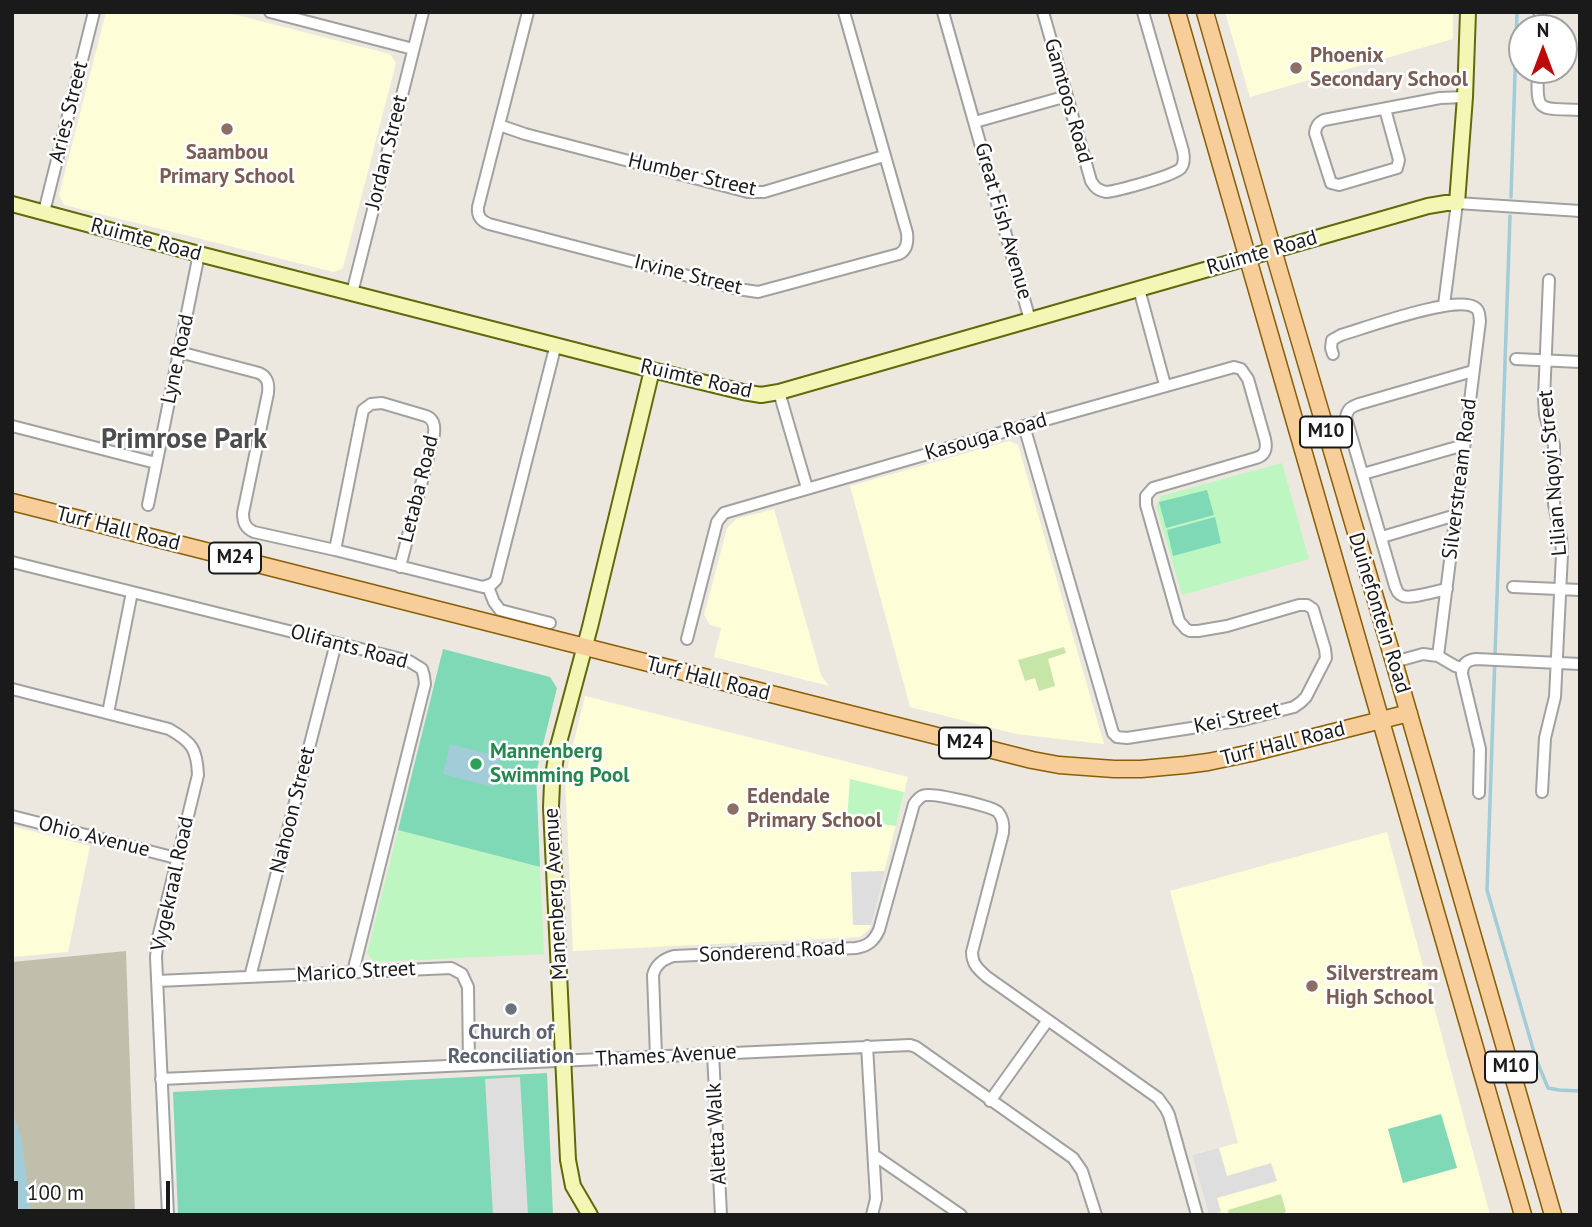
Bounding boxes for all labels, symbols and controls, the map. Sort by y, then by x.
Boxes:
north arrow [1508,14,1578,84]
text: N [1537,18,1549,42]
street label: Gamtoos Road [1038,36,1098,166]
place label: Phoenix Secondary School [1310,43,1468,93]
street label: Aries Street [44,59,94,165]
marker: Phoenix Secondary School [1288,60,1304,76]
street label: Jordan Street [361,92,413,212]
marker: Saambou Primary School [219,121,235,137]
place label: Saambou Primary School [160,140,294,190]
street label: Great Fish Avenue [969,140,1037,302]
street label: Humber Street [625,148,759,202]
street label: Ruimte Road [88,213,204,267]
street label: Ruimte Road [1204,225,1320,281]
street label: Irvine Street [631,249,745,301]
street label: Lyne Road [156,312,200,406]
street label: Ruimte Road [638,354,754,404]
street label: Lilian Nqoyi Street [1533,389,1573,557]
street label: Silverstream Road [1438,397,1482,561]
street label: Kasouga Road [922,408,1050,466]
road number: M10 [1300,416,1352,448]
district label: Primrose Park [101,423,267,457]
street label: Letaba Road [394,433,444,545]
street label: Turf Hall Road [53,501,183,557]
street label: Duinefontein Road [1343,530,1415,696]
road number: M24 [209,542,261,573]
street label: Olifants Road [287,619,411,675]
street label: Turf Hall Road [643,651,773,707]
street label: Kei Street [1192,697,1282,739]
street label: Turf Hall Road [1218,716,1348,772]
road number: M24 [939,728,991,758]
place label: Mannenberg Swimming Pool [490,739,629,789]
street label: Nahoon Street [265,744,321,876]
marker: Mannenberg Swimming Pool [468,756,484,772]
place label: Edendale Primary School [747,784,882,834]
marker: Edendale Primary School [725,801,741,817]
street label: Manenberg Avenue [539,807,573,981]
street label: Ohio Avenue [36,811,152,863]
street label: Vygekraal Road [146,814,200,954]
street label: Sonderend Road [698,936,846,968]
street label: Marico Street [296,956,416,988]
place label: Silverstream High School [1326,961,1438,1011]
marker: Silverstream High School [1304,978,1320,994]
marker: Church of Reconciliation [503,1001,519,1017]
place label: Church of Reconciliation [448,1020,574,1070]
street label: Thames Avenue [595,1040,737,1072]
road number: M10 [1485,1051,1537,1082]
street label: Aletta Walk [702,1082,732,1186]
scale bar [18,1168,173,1212]
text: 100 m [27,1179,84,1206]

